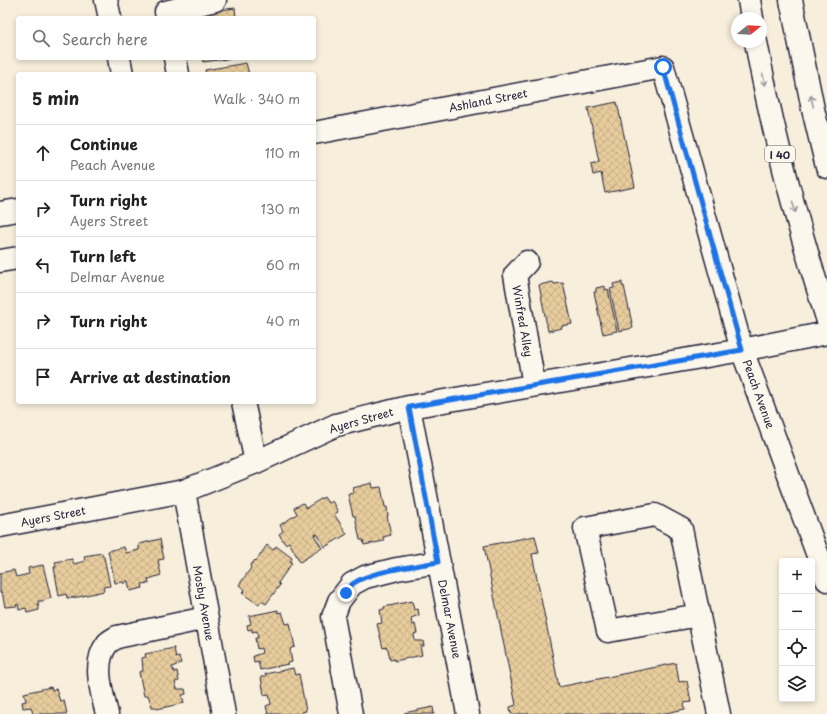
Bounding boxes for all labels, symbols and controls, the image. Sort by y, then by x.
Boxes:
north arrow [731,12,767,48]
search box [16,16,316,60]
icon: search [30,27,52,49]
text: Search here [62,27,148,50]
route start [654,58,672,76]
one-way arrow [760,73,768,86]
street label: Ashland Street [447,84,529,116]
text: 5 min [32,85,79,111]
text: Walk · 340 m [213,89,300,108]
one-way arrow [807,95,815,108]
text: Continue [70,132,138,155]
icon: ahead [32,142,54,164]
text: 110 m [265,143,300,162]
road number: I 40 [765,146,795,162]
text: Peach Avenue [70,155,155,174]
text: Turn right [70,188,147,211]
icon: right [32,198,54,220]
text: 130 m [261,199,300,218]
one-way arrow [791,200,798,213]
text: Ayers Street [70,211,148,230]
text: Turn left [70,244,136,267]
icon: left [32,254,54,276]
text: 60 m [266,255,300,274]
text: Delmar Avenue [70,267,165,286]
street label: Winfred Alley [508,284,538,358]
text: Turn right [70,309,147,332]
icon: right [32,310,54,332]
text: 40 m [266,311,300,330]
street label: Peach Avenue [739,357,779,431]
text: Arrive at destination [70,365,231,388]
icon: arrive [32,366,54,388]
street label: Ayers Street [327,403,396,437]
street label: Ayers Street [19,501,88,531]
map controls [779,558,815,702]
button: + [779,558,815,594]
street label: Mosby Avenue [189,564,219,642]
street label: Delmar Avenue [434,578,466,660]
route end [337,584,355,602]
button: − [779,594,815,630]
button: locate [779,630,815,666]
button: layers [779,666,815,702]

